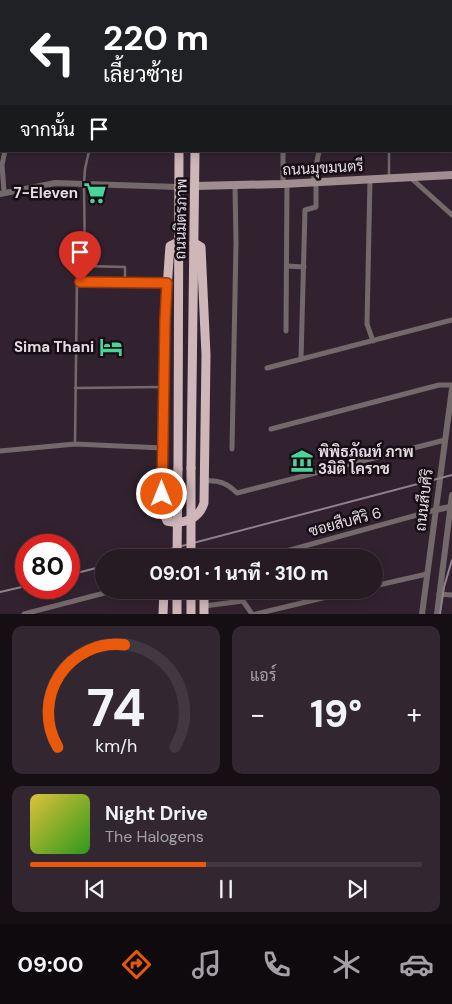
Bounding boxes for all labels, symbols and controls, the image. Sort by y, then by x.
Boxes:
text: 220 m [103,15,209,61]
icon: left [20,20,85,85]
text: เลี้ยวซ้าย [103,60,183,89]
icon: arrive [85,115,113,143]
text: จากนั้น [20,117,75,142]
street label: ถนนมุขมนตรี [282,156,364,181]
street label: ถนนมิตรภาพ [170,178,192,260]
supermarket icon: 7-Eleven [82,180,108,206]
place label: 7-Eleven [14,183,78,203]
pin [59,231,101,282]
icon: arrive [66,238,94,266]
hotel icon: Sima Thani [98,334,124,360]
place label: Sima Thani [14,337,94,357]
place label: พิพิธภัณท์ ภาพ 3มิติ โคราช [318,442,414,479]
museum icon: พิพิธภัณท์ ภาพ 3มิติ โคราช [289,448,315,474]
position arrow [135,467,187,519]
street label: ถนนสืบศิริ [410,468,438,532]
street label: ซอยสืบศิริ 6 [306,503,384,541]
speed limit sign: 80 [15,534,80,599]
text: 09:01 · 1 นาที · 310 m [149,561,329,586]
text: แอร์ [250,665,276,686]
text: 74 [87,674,145,742]
text: 19° [310,689,362,739]
text: − [250,696,265,733]
text: + [407,696,422,733]
text: km/h [95,734,137,758]
text: Night Drive [105,801,208,826]
text: The Halogens [105,826,204,847]
icon: previous [81,875,109,903]
icon: pause [212,875,240,903]
icon: next [343,875,371,903]
icon: directions [119,947,154,982]
icon: music [189,947,224,982]
icon: phone [259,947,294,982]
icon: climate [329,947,364,982]
icon: car [399,947,434,982]
text: 09:00 [18,950,84,979]

